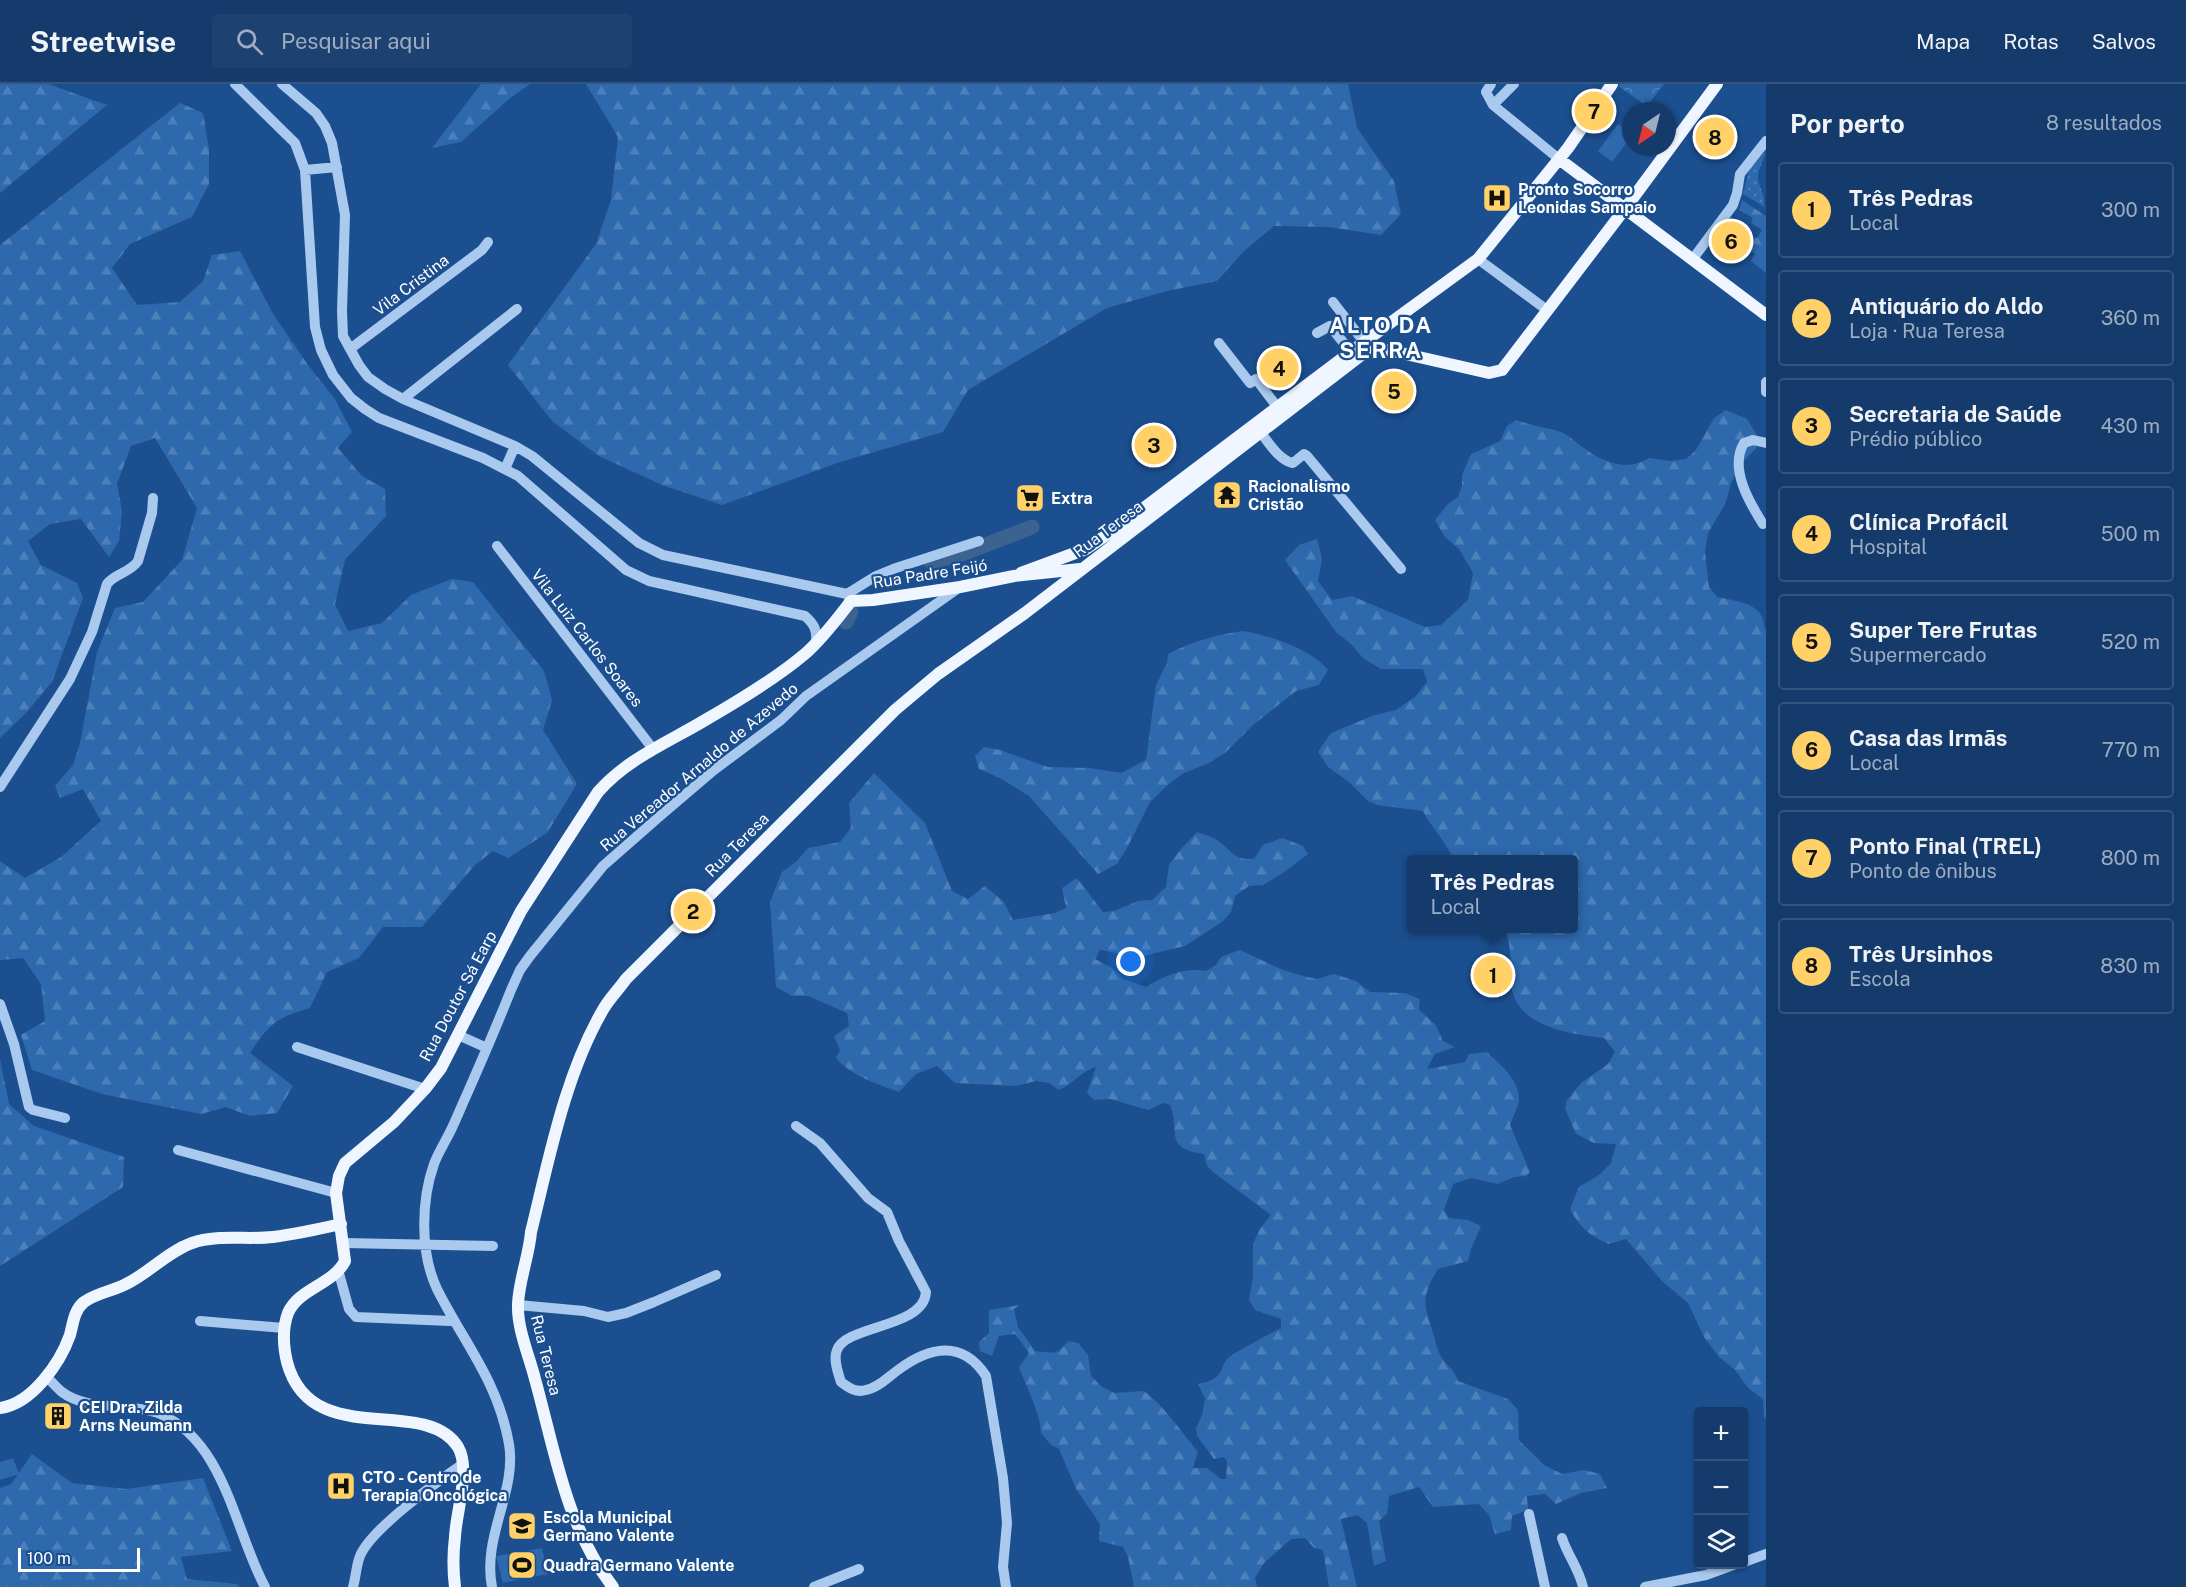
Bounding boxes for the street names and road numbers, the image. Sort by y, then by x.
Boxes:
street label: Vila Cristina [369,250,453,320]
street label: Rua Teresa [1069,497,1147,561]
street label: Rua Padre Feijó [871,556,989,592]
street label: Vila Luiz Carlos Soares [527,565,647,711]
street label: Rua Vereador Arnaldo de Azevedo [596,679,802,855]
street label: Rua Teresa [701,809,773,881]
street label: Rua Doutor Sá Earp [416,927,500,1065]
street label: Rua Teresa [527,1313,565,1397]

